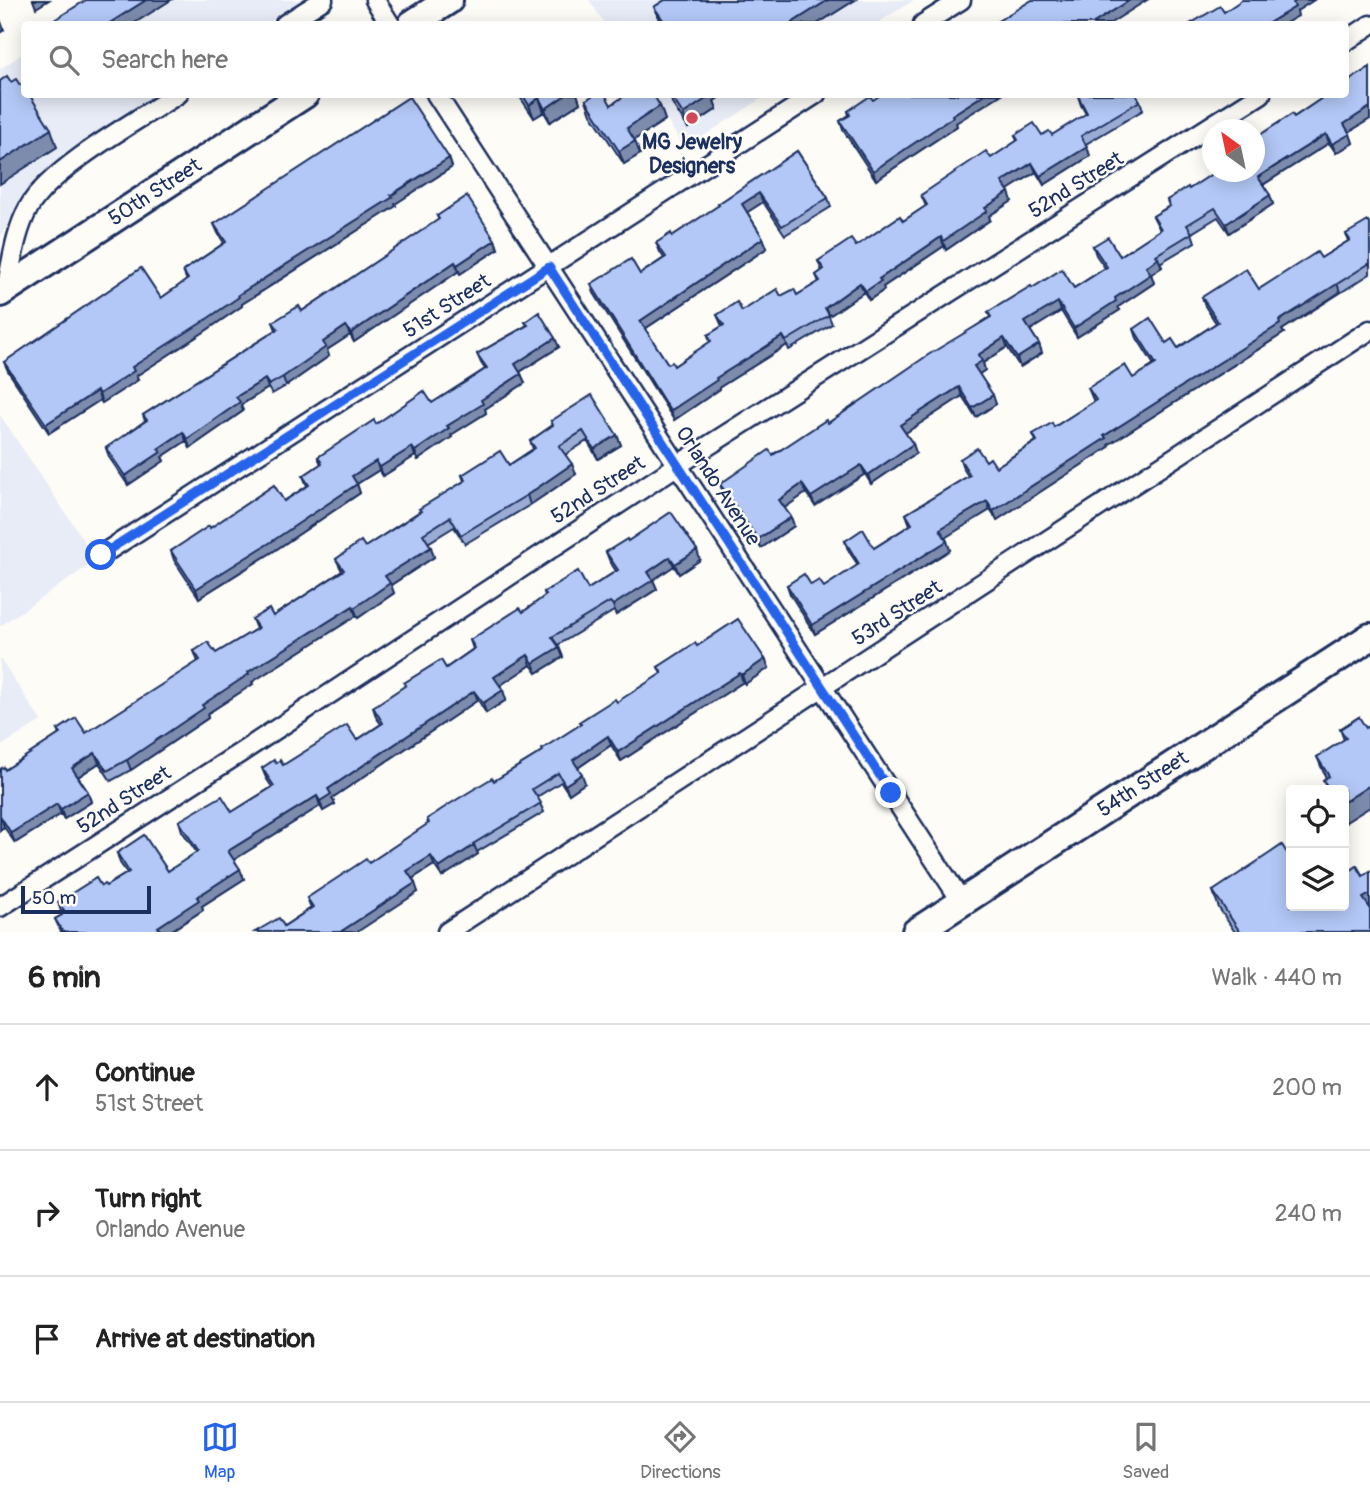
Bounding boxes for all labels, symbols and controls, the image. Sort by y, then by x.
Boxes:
search box [21,21,1349,98]
icon: search [45,41,83,79]
text: Search here [101,44,228,76]
marker: MG Jewelry Designers [684,110,700,126]
north arrow [1202,119,1265,182]
place label: MG Jewelry Designers [642,129,742,180]
street label: 52nd Street [1024,145,1129,225]
street label: 50th Street [103,152,207,232]
street label: 51st Street [398,267,496,344]
street label: Orlando Avenue [669,421,767,551]
street label: 52nd Street [546,449,651,530]
route start [85,539,116,570]
street label: 53rd Street [847,574,948,652]
street label: 54th Street [1092,744,1194,823]
street label: 52nd Street [72,759,177,840]
route end [875,777,906,808]
map controls [1286,785,1349,911]
button: locate [1286,785,1349,848]
button: layers [1286,848,1349,911]
scale bar [21,883,150,915]
text: 50 m [32,886,76,910]
text: 6 min [28,959,101,996]
text: Walk · 440 m [1211,963,1342,992]
text: Continue [95,1057,195,1089]
icon: ahead [28,1068,66,1106]
text: 200 m [1272,1073,1342,1102]
text: 51st Street [95,1089,203,1118]
text: Turn right [95,1183,201,1215]
icon: right [28,1194,66,1232]
text: 240 m [1275,1199,1342,1228]
text: Orlando Avenue [95,1215,245,1244]
icon: arrive [28,1320,66,1358]
text: Arrive at destination [95,1323,315,1355]
tab: Map [201,1418,239,1484]
tab: Directions [640,1418,721,1484]
tab: Saved [1122,1418,1169,1484]

